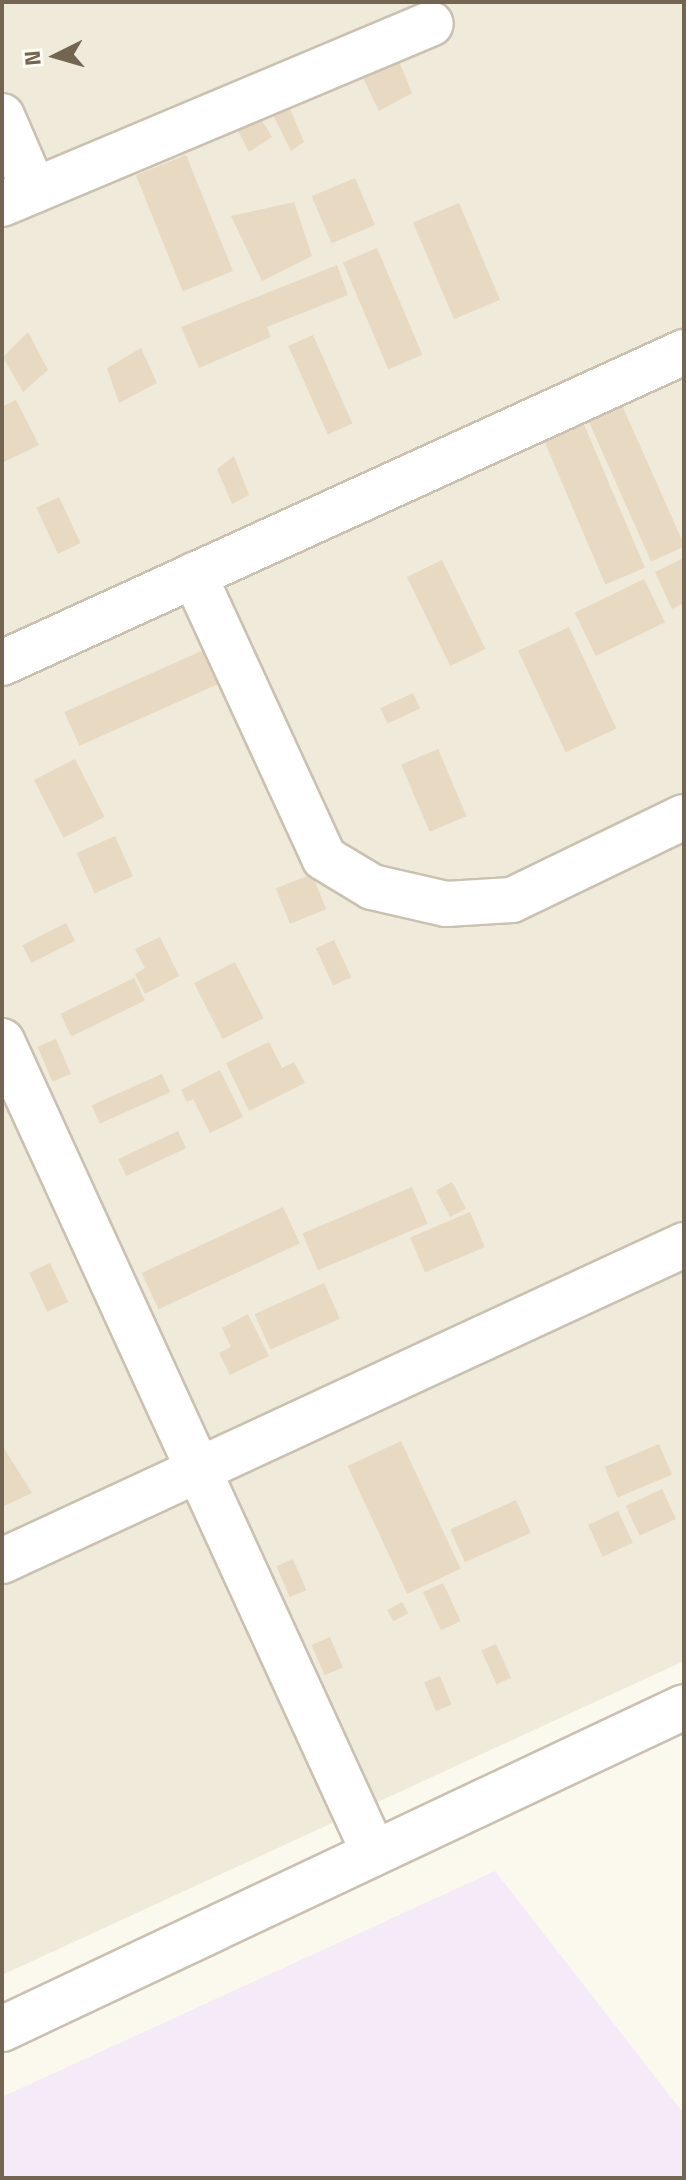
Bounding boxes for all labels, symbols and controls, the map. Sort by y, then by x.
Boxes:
north arrow [16,16,96,96]
text: N [14,49,50,67]

